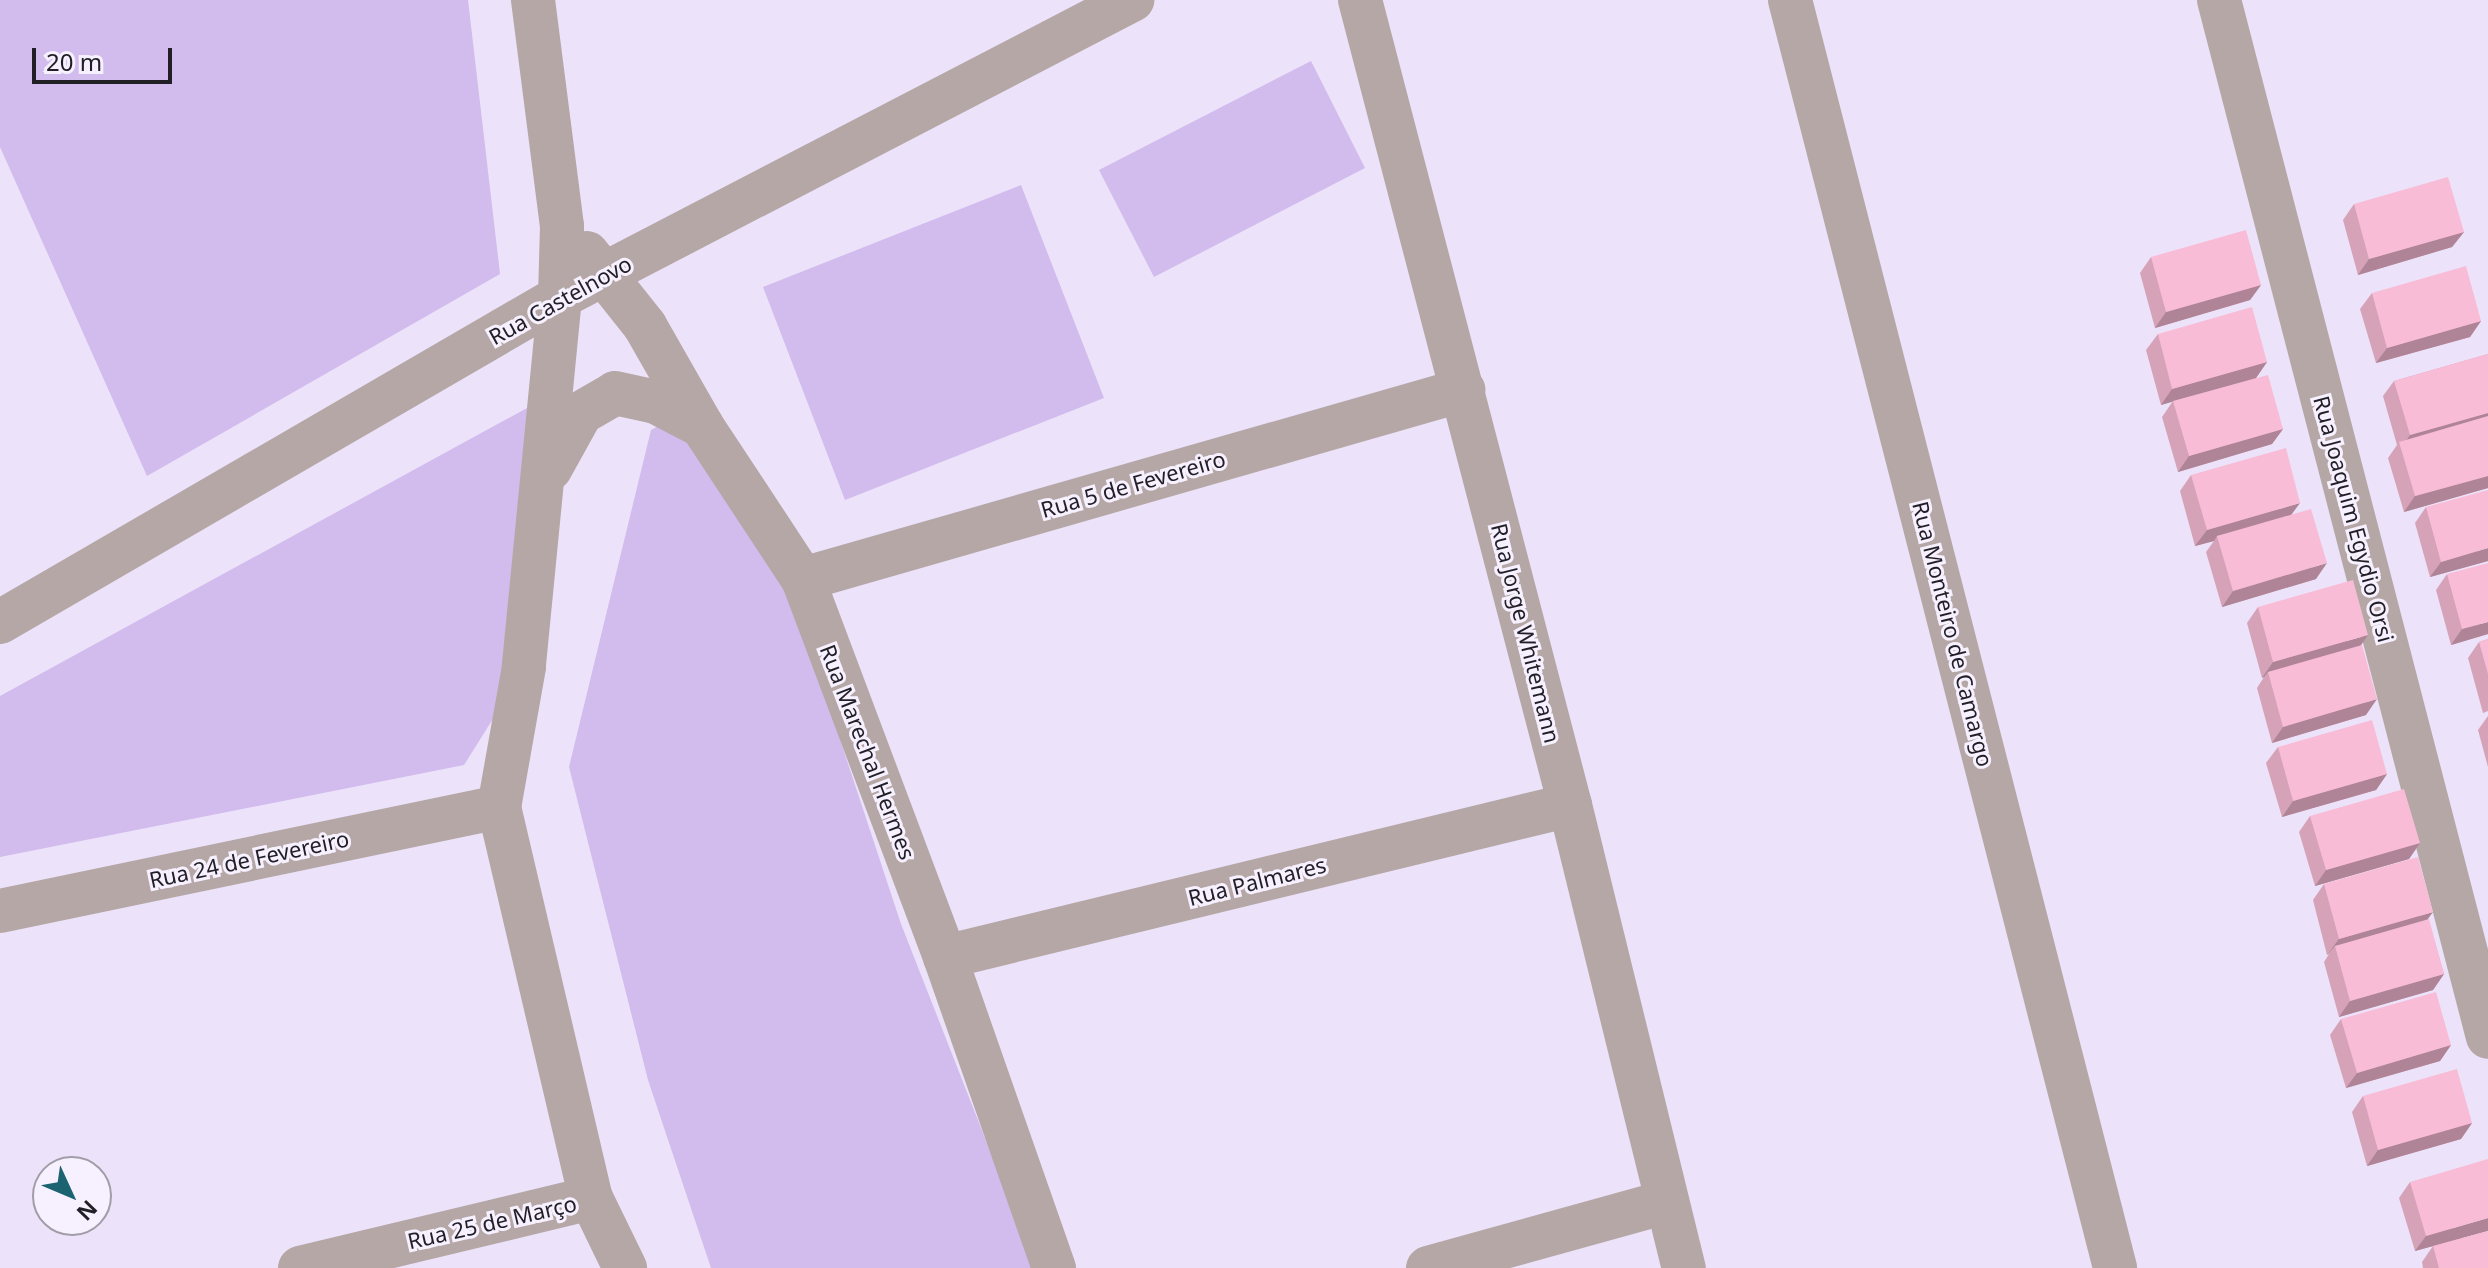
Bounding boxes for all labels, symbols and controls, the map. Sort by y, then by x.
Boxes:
scale bar [36,32,176,82]
text: 20 m [46,45,102,78]
street label: Rua Castelnovo [484,250,636,350]
street label: Rua Joaquim Egydio Orsi [2308,393,2400,645]
street label: Rua 5 de Fevereiro [1038,445,1228,523]
street label: Rua Monteiro de Camargo [1907,499,1999,769]
street label: Rua Jorge Whitemann [1486,520,1566,746]
street label: Rua Marechal Hermes [815,641,921,863]
street label: Rua 24 de Fevereiro [147,825,351,893]
street label: Rua Palmares [1185,851,1329,911]
north arrow [32,1156,112,1236]
street label: Rua 25 de Março [405,1190,579,1254]
text: N [71,1194,105,1228]

